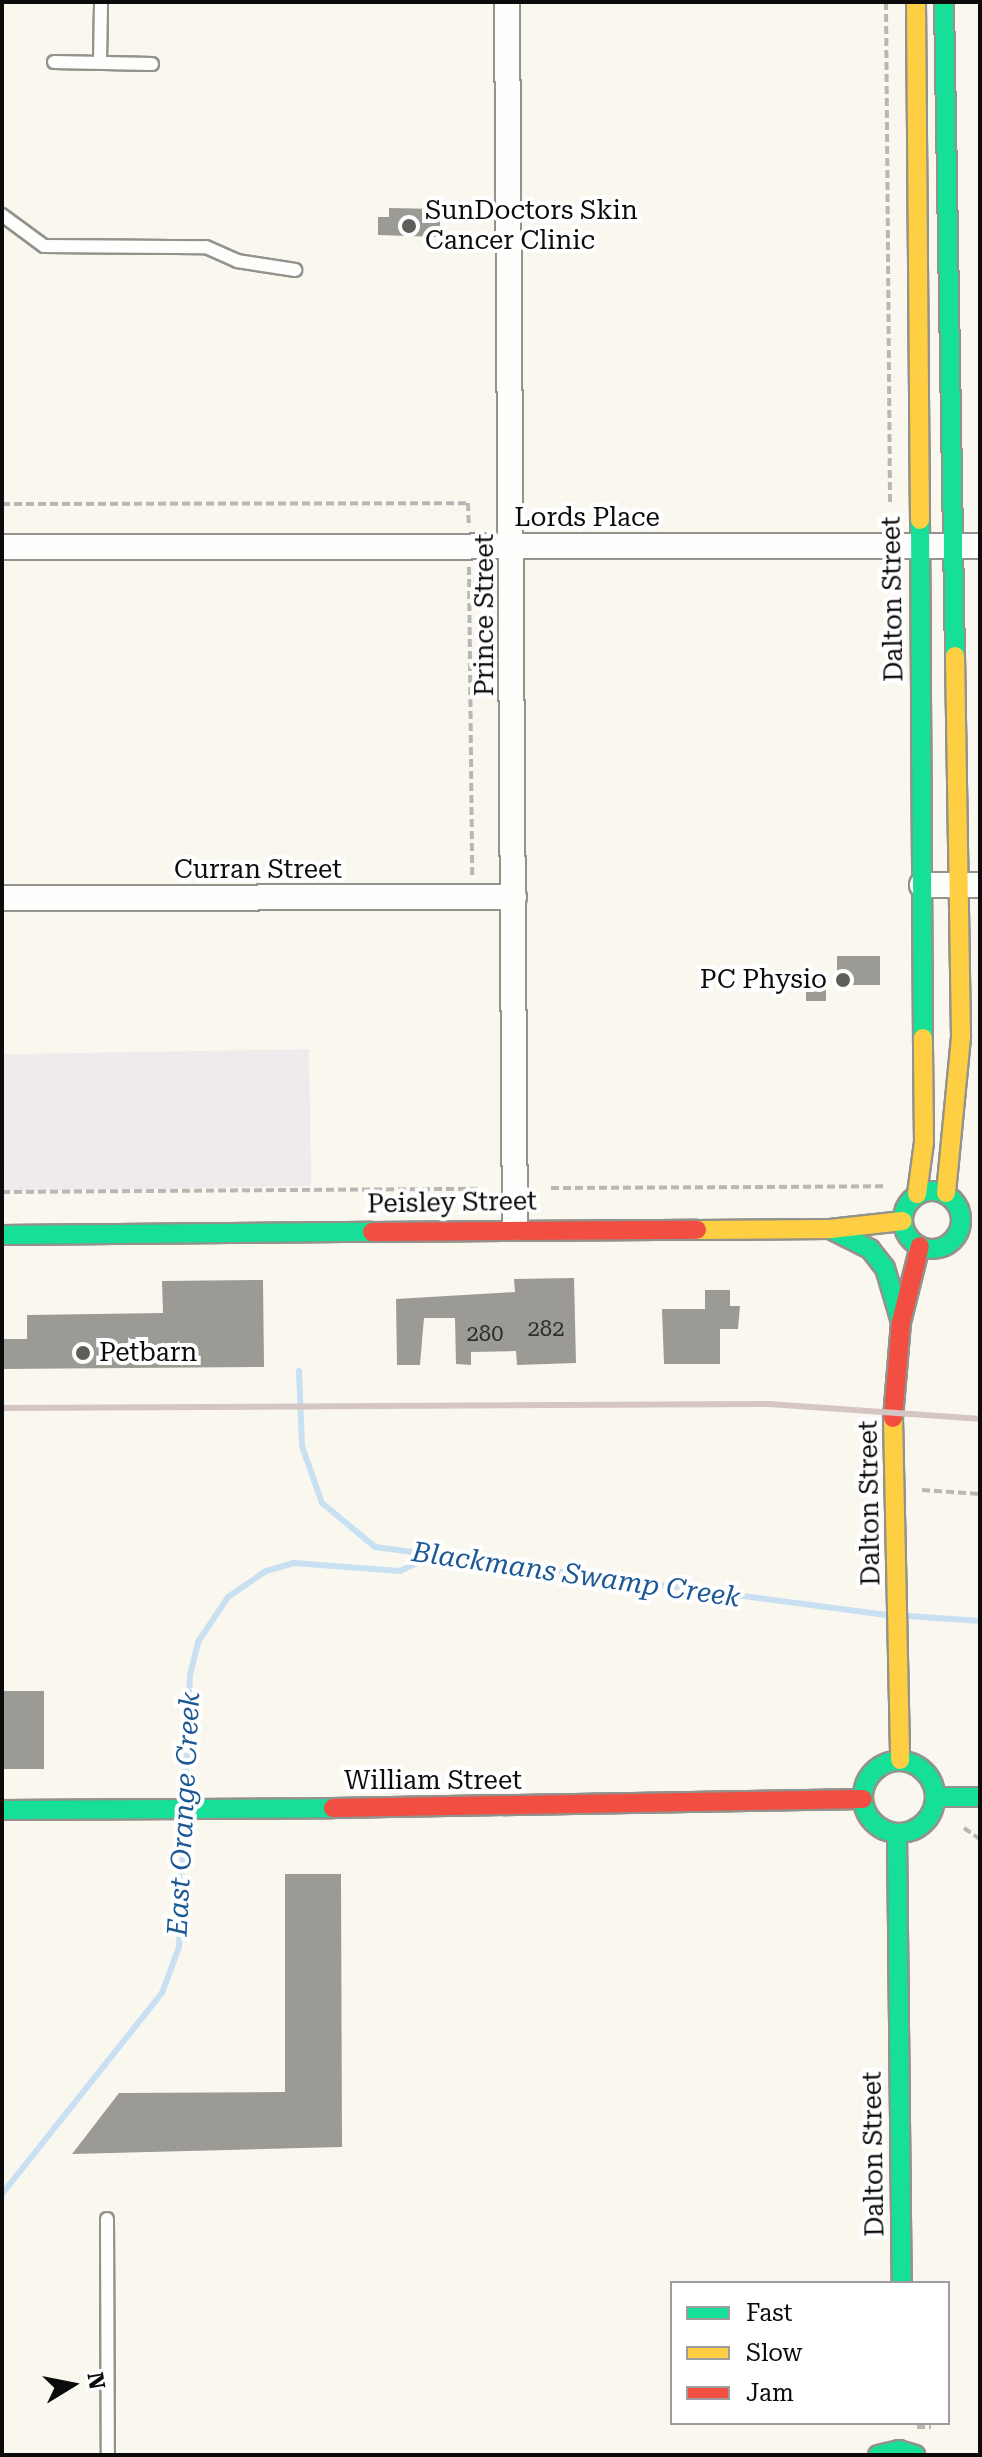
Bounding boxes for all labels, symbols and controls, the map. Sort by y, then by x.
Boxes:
place label: SunDoctors Skin Cancer Clinic [425,195,638,256]
marker: SunDoctors Skin Cancer Clinic [400,217,418,235]
street label: Lords Place [514,502,660,534]
street label: Dalton Street [876,516,910,682]
street label: Prince Street [469,534,501,696]
street label: Curran Street [174,854,342,886]
place label: PC Physio [700,964,827,996]
marker: PC Physio [834,971,852,989]
street label: Peisley Street [367,1186,537,1220]
house number: 282 [528,1316,564,1342]
house number: 280 [467,1321,503,1347]
place label: Petbarn [99,1337,197,1369]
marker: Petbarn [74,1344,92,1362]
street label: Dalton Street [853,1420,887,1586]
water label: Blackmans Swamp Creek [410,1535,742,1615]
water label: East Orange Creek [161,1691,207,1937]
street label: William Street [344,1765,522,1797]
street label: Dalton Street [857,2071,891,2237]
legend [670,2281,950,2425]
text: Fast [746,2299,793,2327]
text: Slow [746,2339,802,2367]
north arrow [32,2345,112,2425]
text: N [82,2370,110,2391]
text: Jam [746,2379,794,2407]

